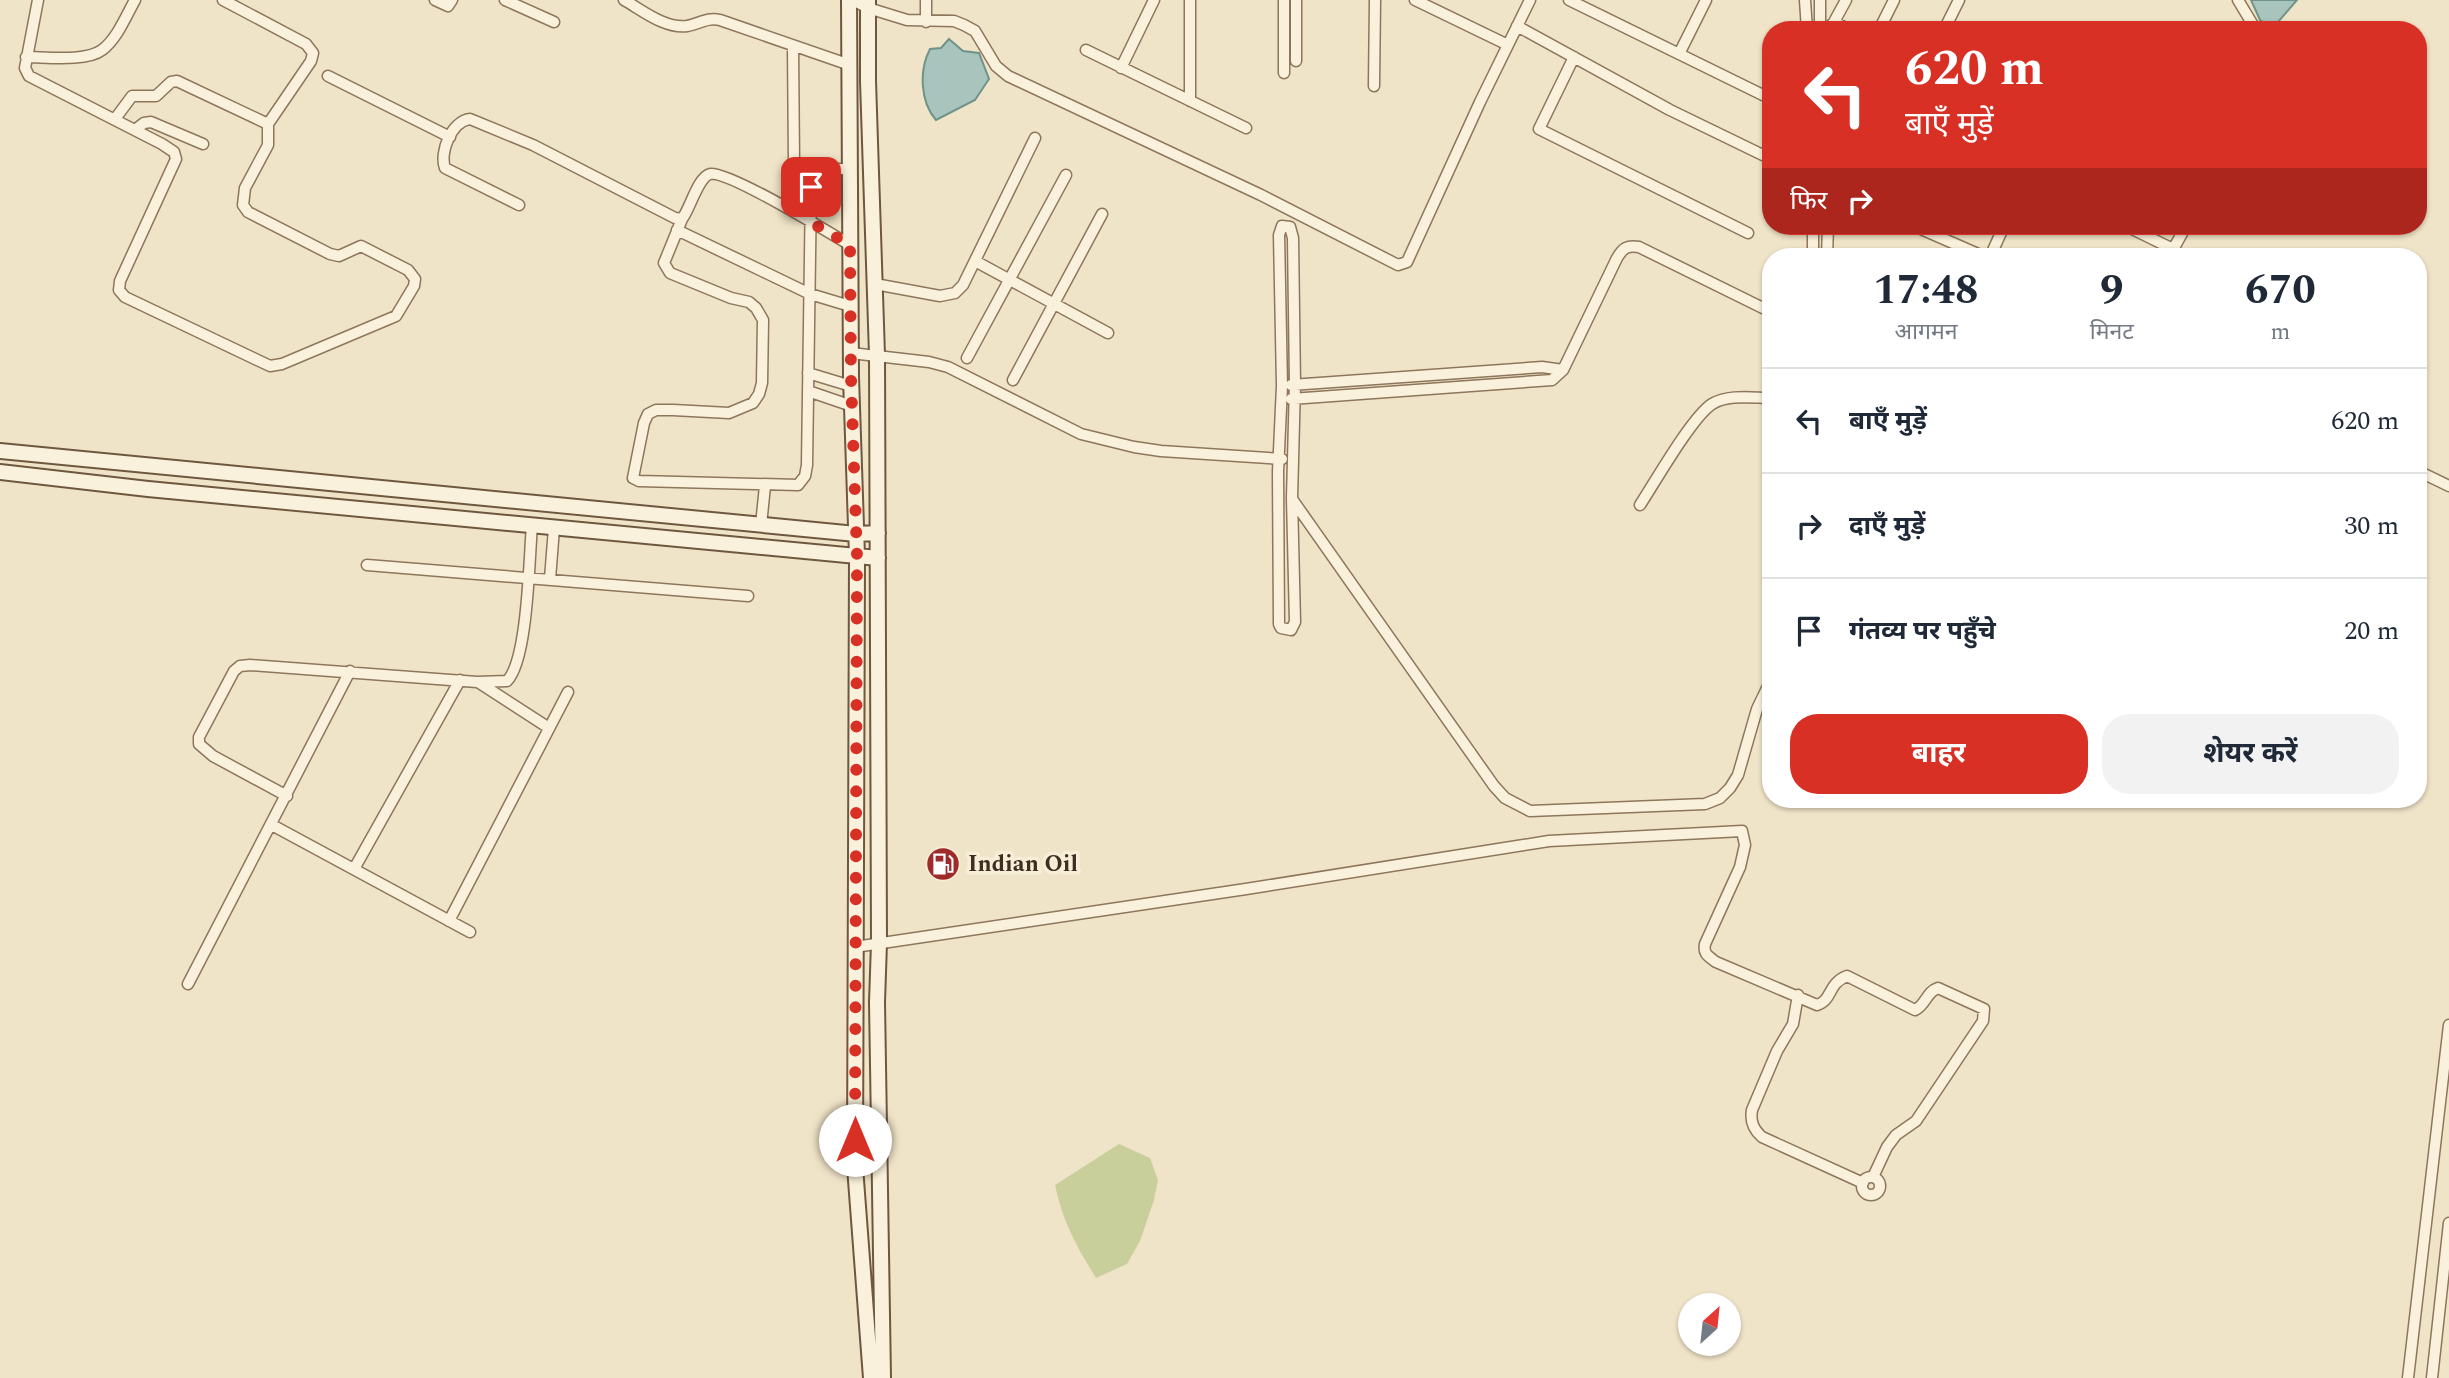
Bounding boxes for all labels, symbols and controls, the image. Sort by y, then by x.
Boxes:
text: 620 m [1905,32,2044,107]
icon: left [1790,49,1881,140]
text: बाएँ मुड़ें [1905,100,1994,149]
pin [781,157,841,217]
icon: arrive [792,168,830,206]
text: फिर [1790,181,1827,221]
icon: right [1841,182,1879,220]
text: 17:48 [1873,259,1979,322]
text: 9 [2100,259,2124,322]
text: 670 [2245,259,2316,322]
text: आगमन [1894,315,1957,350]
text: मिनट [2090,315,2134,350]
text: m [2271,315,2290,350]
text: बाएँ मुड़ें [1849,401,1927,441]
text: 620 m [2331,401,2399,441]
icon: left [1790,402,1828,440]
text: दाएँ मुड़ें [1849,506,1925,546]
text: 30 m [2344,506,2399,546]
icon: right [1790,507,1828,545]
text: गंतव्य पर पहुँचे [1849,611,1996,651]
text: 20 m [2344,611,2399,651]
icon: arrive [1790,612,1828,650]
button: बाहर [1790,714,2088,794]
button: शेयर करें [2102,714,2399,794]
fuel station icon: Indian Oil [924,845,962,883]
place label: Indian Oil [968,847,1078,882]
position arrow [818,1103,892,1177]
north arrow [1678,1293,1741,1356]
map controls [1678,1293,1741,1356]

